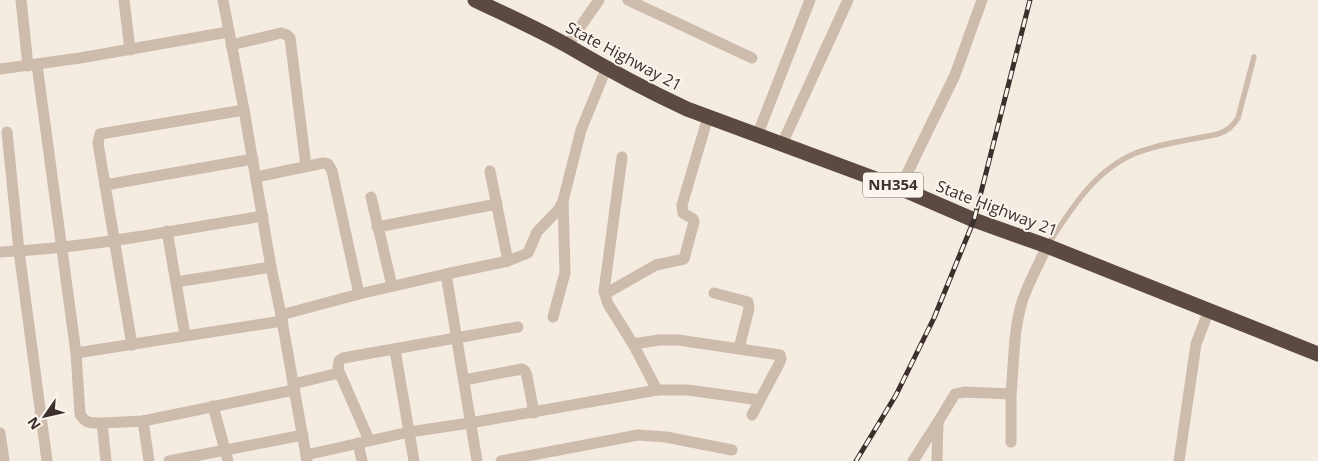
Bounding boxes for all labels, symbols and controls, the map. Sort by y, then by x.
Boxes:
street label: State Highway 21 [562,16,686,96]
road number: NH354 [863,172,923,198]
street label: State Highway 21 [933,175,1061,241]
north arrow [20,391,70,441]
text: N [23,414,45,434]

